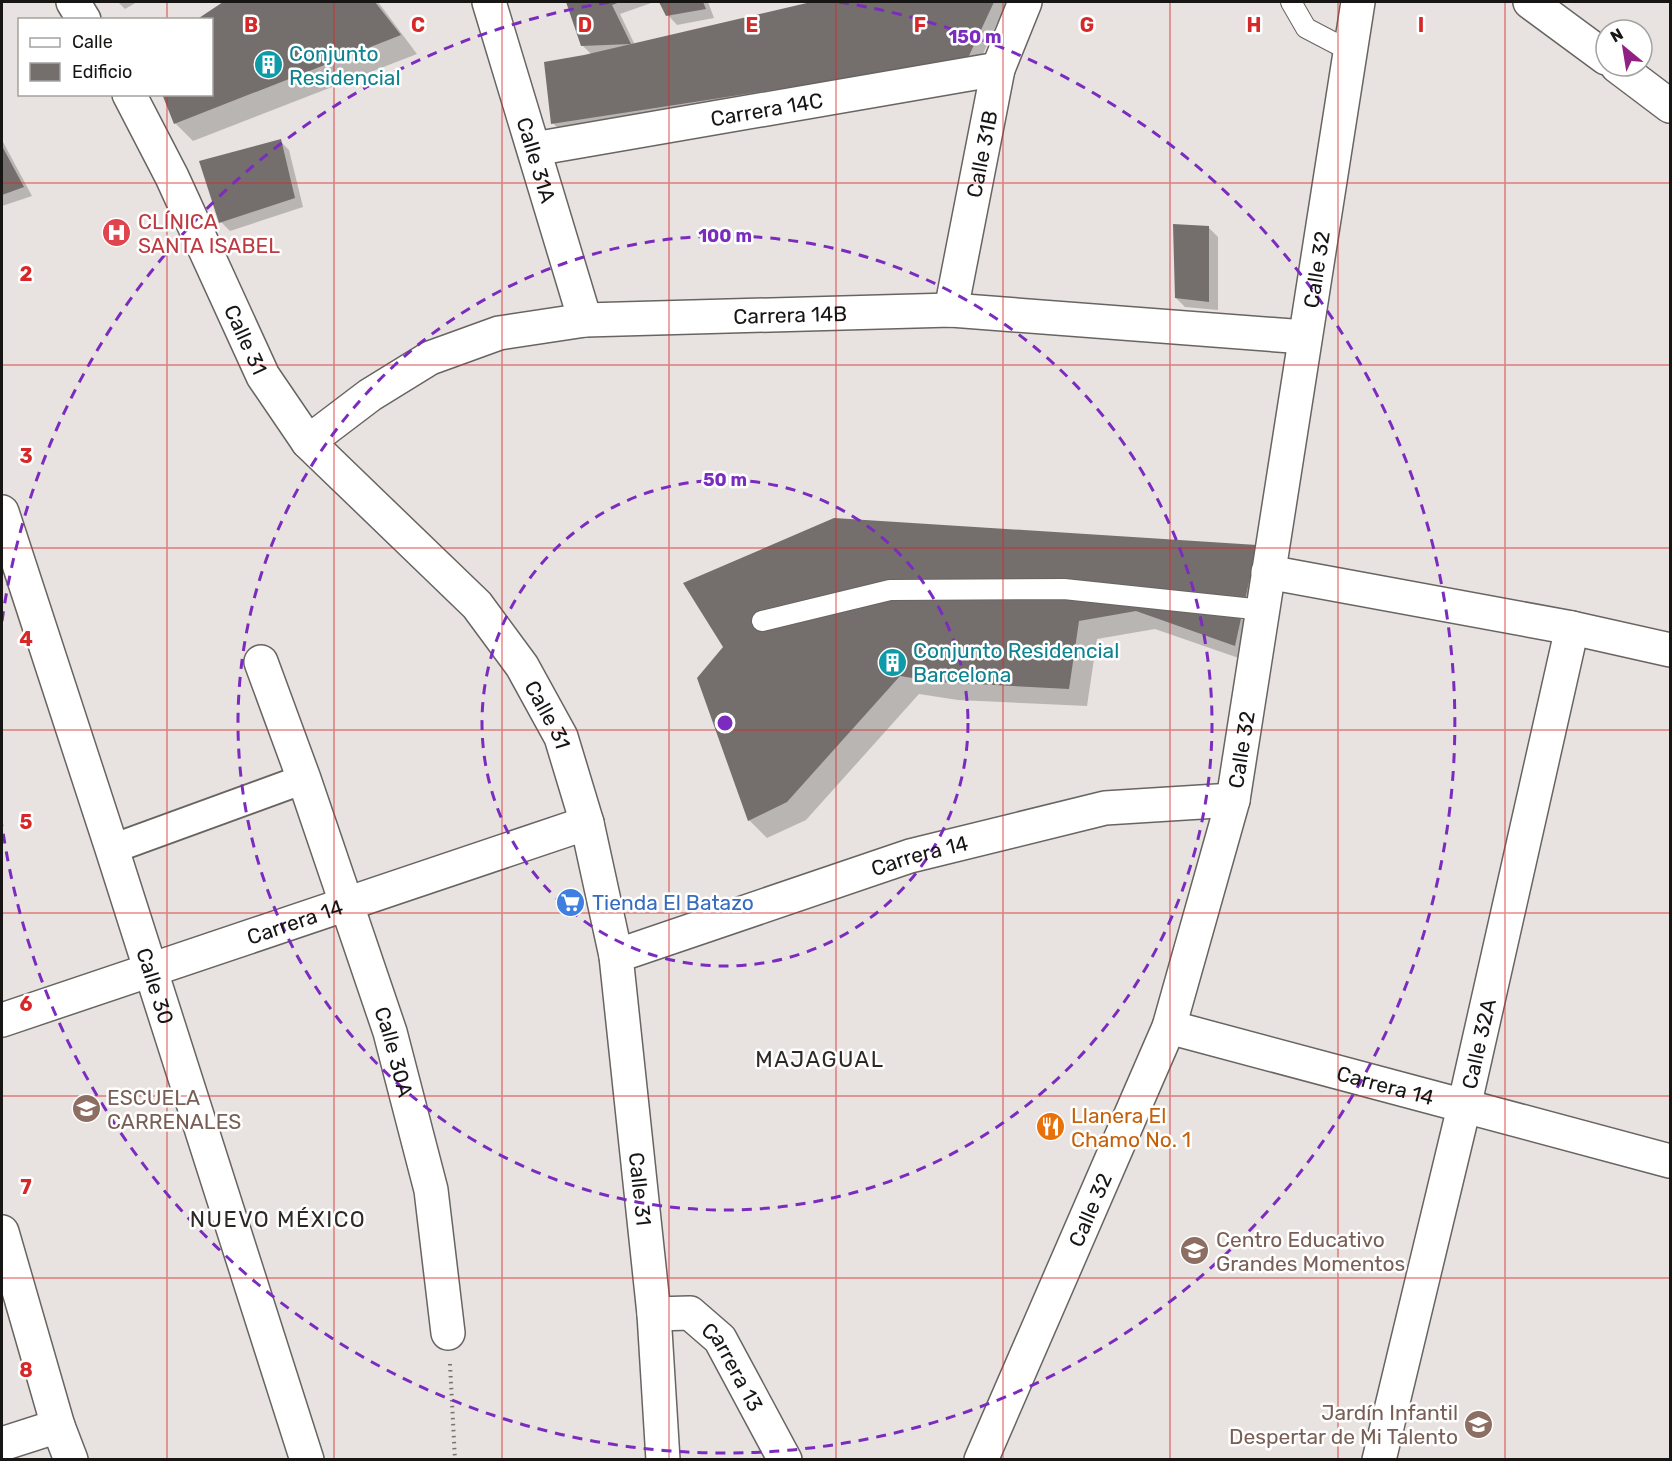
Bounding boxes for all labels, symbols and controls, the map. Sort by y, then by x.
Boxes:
text: B [244,13,258,37]
text: C [411,13,425,37]
text: D [578,13,592,37]
text: E [746,13,758,37]
text: F [914,13,926,37]
text: G [1080,13,1094,37]
text: H [1247,13,1261,37]
text: I [1418,13,1424,37]
legend [18,18,213,96]
north arrow [1594,18,1654,78]
text: N [1607,24,1626,47]
text: 150 m [948,26,1002,48]
text: Calle [72,31,113,53]
place label: Conjunto Residencial [289,41,401,90]
building icon: Conjunto Residencial [252,49,284,81]
text: Edificio [72,61,132,83]
street label: Carrera 14C [708,87,825,131]
street label: Calle 31B [961,108,1002,200]
street label: Calle 31A [512,114,561,206]
place label: CLÍNICA SANTA ISABEL [138,209,280,258]
hospital icon: CLÍNICA SANTA ISABEL [101,217,133,249]
text: 100 m [698,225,752,247]
street label: Calle 32 [1298,229,1334,310]
text: 2 [20,262,33,286]
street label: Carrera 14B [733,300,847,328]
street label: Calle 31 [219,301,273,378]
text: 3 [19,444,33,468]
text: 50 m [703,469,747,491]
text: 4 [19,627,33,651]
place label: Conjunto Residencial Barcelona [913,638,1119,687]
building icon: Conjunto Residencial Barcelona [876,646,908,678]
street label: Calle 31 [520,676,576,751]
street label: Calle 32 [1223,709,1259,790]
centre of rings [715,713,735,733]
text: 5 [20,810,33,834]
street label: Carrera 14 [868,830,971,881]
supermarket icon: Tienda El Batazo [555,886,587,918]
place label: Tienda El Batazo [592,890,754,915]
street label: Carrera 14 [244,894,346,949]
street label: Calle 30 [132,944,180,1027]
text: 6 [19,992,33,1016]
street label: Calle 32A [1456,996,1501,1091]
street label: Calle 30A [370,1003,419,1100]
district label: MAJAGUAL [755,1046,885,1073]
street label: Carrera 14 [1334,1060,1437,1110]
place label: ESCUELA CARRENALES [107,1085,241,1134]
school or university icon: ESCUELA CARRENALES [70,1093,102,1125]
place label: Llanera El Chamo No. 1 [1071,1103,1191,1152]
restaurant icon: Llanera El Chamo No. 1 [1034,1111,1066,1143]
street label: Calle 31 [624,1151,657,1227]
street label: Calle 32 [1063,1169,1117,1250]
text: 7 [20,1175,32,1199]
district label: NUEVO MÉXICO [190,1206,366,1233]
place label: Centro Educativo Grandes Momentos [1216,1227,1405,1276]
school or university icon: Centro Educativo Grandes Momentos [1179,1235,1211,1267]
street label: Carrera 13 [697,1317,769,1415]
text: 8 [19,1358,33,1382]
place label: Jardín Infantil Despertar de Mi Talento [1229,1400,1458,1449]
school or university icon: Jardín Infantil Despertar de Mi Talento [1463,1408,1495,1440]

